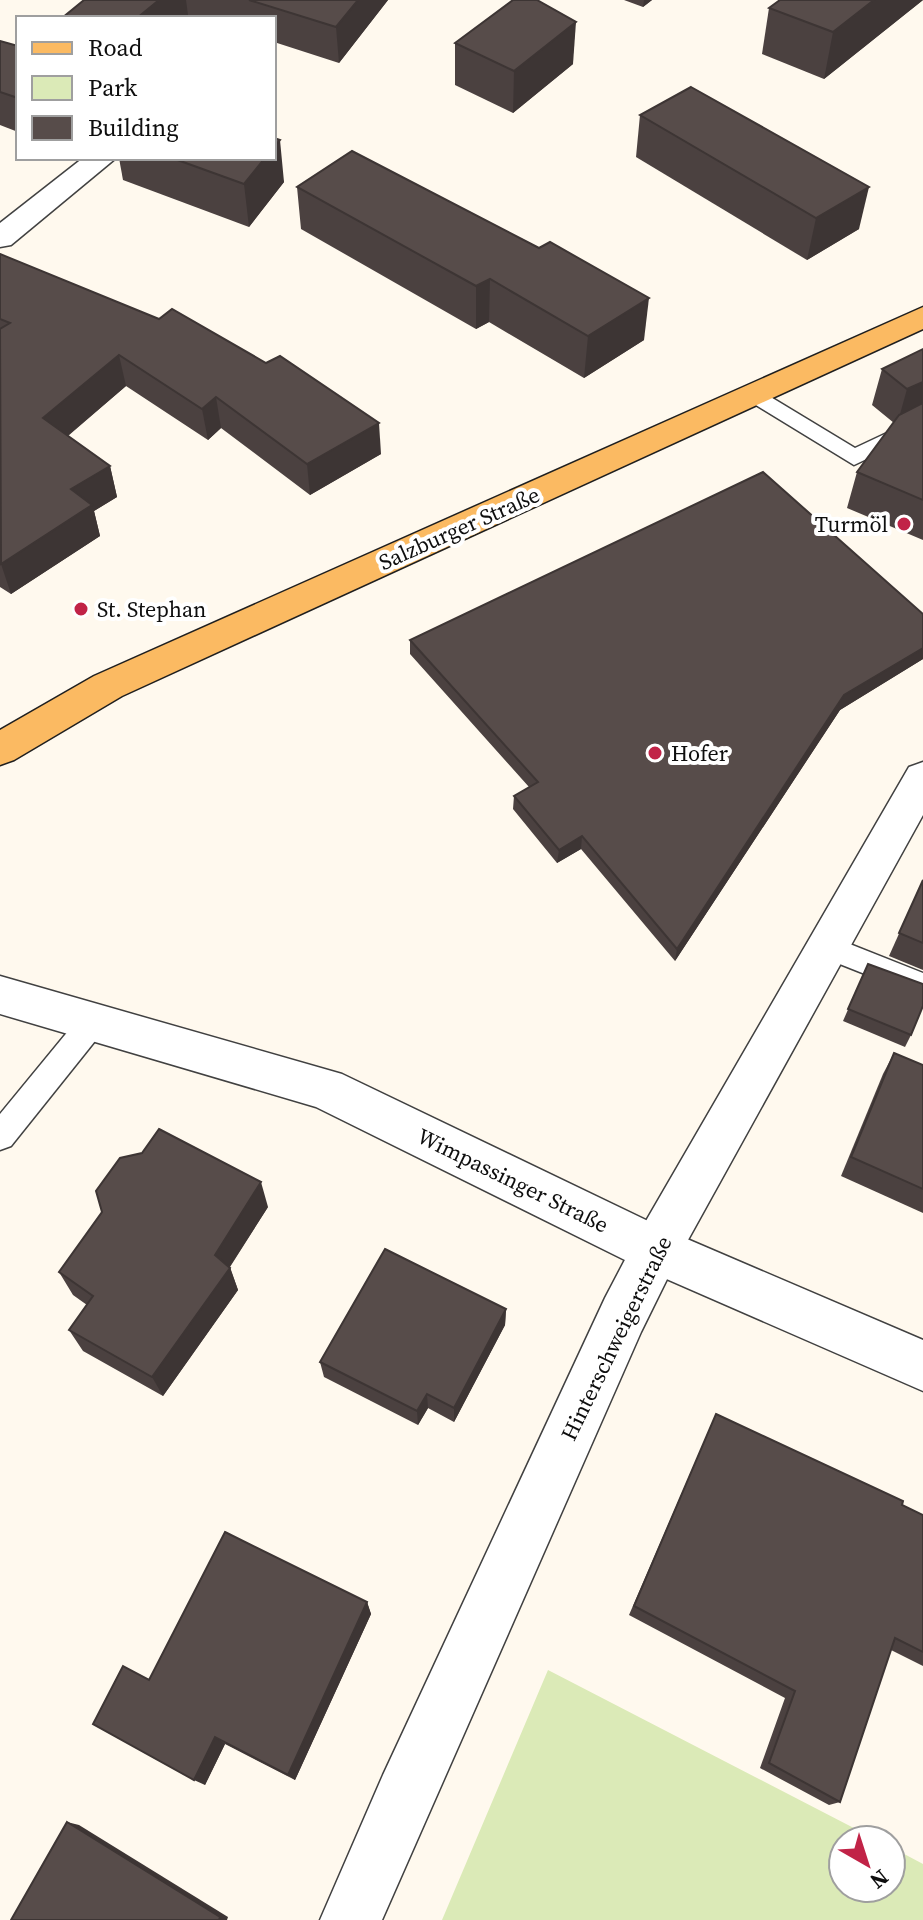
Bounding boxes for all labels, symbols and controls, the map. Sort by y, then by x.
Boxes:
legend [16,16,276,160]
text: Road [88,31,143,64]
text: Park [88,71,138,104]
text: Building [88,111,179,144]
street label: Salzburger Straße [374,479,544,577]
place label: Turmöl [815,509,888,539]
marker: Turmöl [895,515,913,533]
place label: St. Stephan [97,594,206,624]
marker: St. Stephan [72,600,90,618]
place label: Hofer [671,738,729,768]
marker: Hofer [646,744,664,762]
street label: Wimpassinger Straße [412,1121,614,1239]
street label: Hinterschweigerstraße [553,1231,679,1445]
north arrow [827,1824,907,1904]
text: N [864,1863,895,1896]

